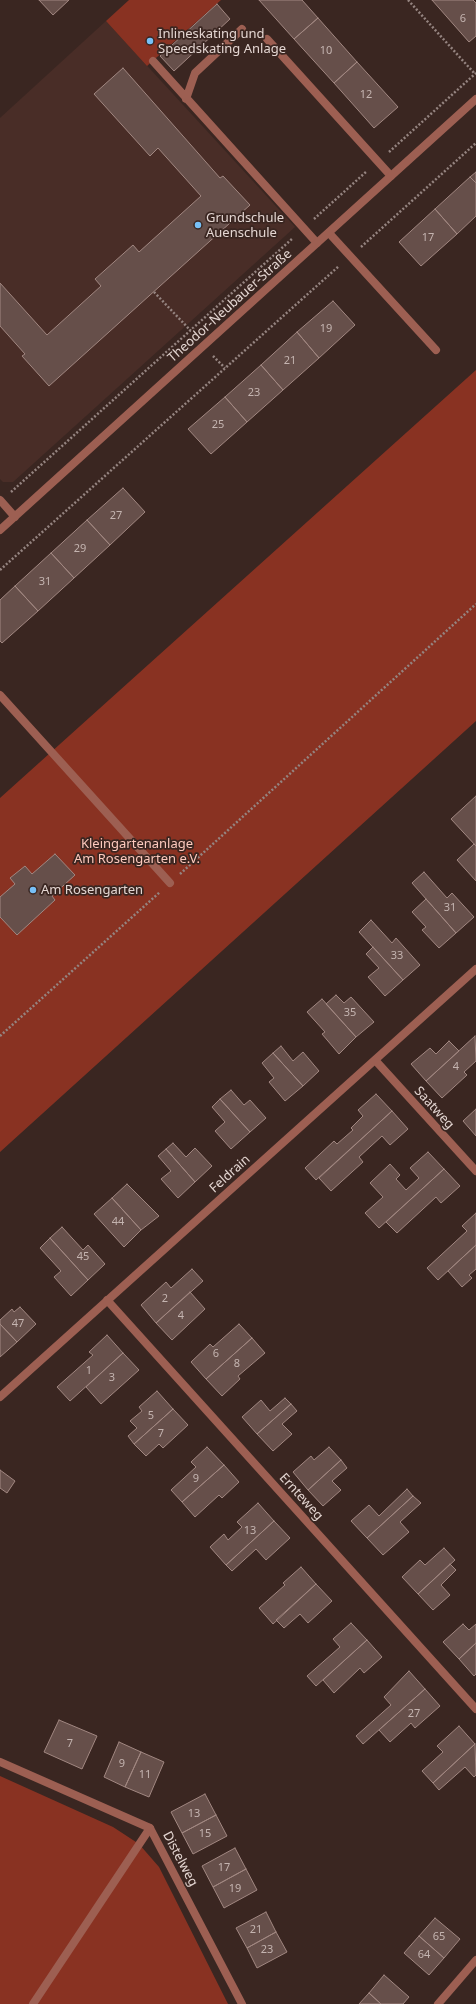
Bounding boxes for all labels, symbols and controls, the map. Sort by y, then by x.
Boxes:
house number: 6 [460,12,466,26]
place label: Inlineskating und Speedskating Anlage [158,26,286,57]
marker: Inlineskating und Speedskating Anlage [145,36,155,46]
house number: 10 [320,44,332,58]
house number: 12 [360,88,372,102]
place label: Grundschule Auenschule [206,210,284,241]
marker: Grundschule Auenschule [193,220,203,230]
house number: 17 [422,231,434,245]
street label: Theodor-Neubauer-Straße [165,246,295,366]
house number: 19 [320,322,332,336]
house number: 21 [284,354,296,368]
house number: 23 [248,386,260,400]
house number: 25 [212,418,224,432]
house number: 27 [110,509,122,523]
house number: 29 [74,542,86,556]
house number: 31 [39,575,51,589]
park label: Kleingartenanlage Am Rosengarten e.V. [74,836,200,867]
place label: Am Rosengarten [41,882,143,898]
marker: Am Rosengarten [28,885,38,895]
house number: 31 [444,901,456,915]
house number: 33 [391,949,403,963]
house number: 35 [344,1006,356,1020]
house number: 4 [453,1060,459,1074]
street label: Saatweg [411,1083,457,1133]
street label: Feldrain [206,1152,254,1196]
house number: 44 [112,1215,124,1229]
house number: 45 [77,1250,89,1264]
house number: 2 [162,1292,168,1306]
house number: 4 [178,1309,184,1323]
house number: 47 [12,1317,24,1331]
house number: 6 [213,1347,219,1361]
house number: 8 [234,1357,240,1371]
house number: 1 [86,1364,92,1378]
house number: 3 [109,1371,115,1385]
house number: 5 [148,1409,154,1423]
house number: 7 [158,1427,164,1441]
street label: Ernteweg [276,1470,326,1524]
house number: 9 [193,1472,199,1486]
house number: 13 [244,1524,256,1538]
house number: 27 [408,1707,420,1721]
house number: 7 [67,1737,73,1751]
house number: 9 [119,1757,125,1771]
house number: 11 [139,1768,151,1782]
house number: 13 [188,1807,200,1821]
house number: 15 [199,1827,211,1841]
street label: Distelweg [159,1829,201,1889]
house number: 17 [218,1861,230,1875]
house number: 19 [229,1882,241,1896]
house number: 21 [250,1923,262,1937]
house number: 65 [433,1930,445,1944]
house number: 23 [261,1943,273,1957]
house number: 64 [418,1948,430,1962]

